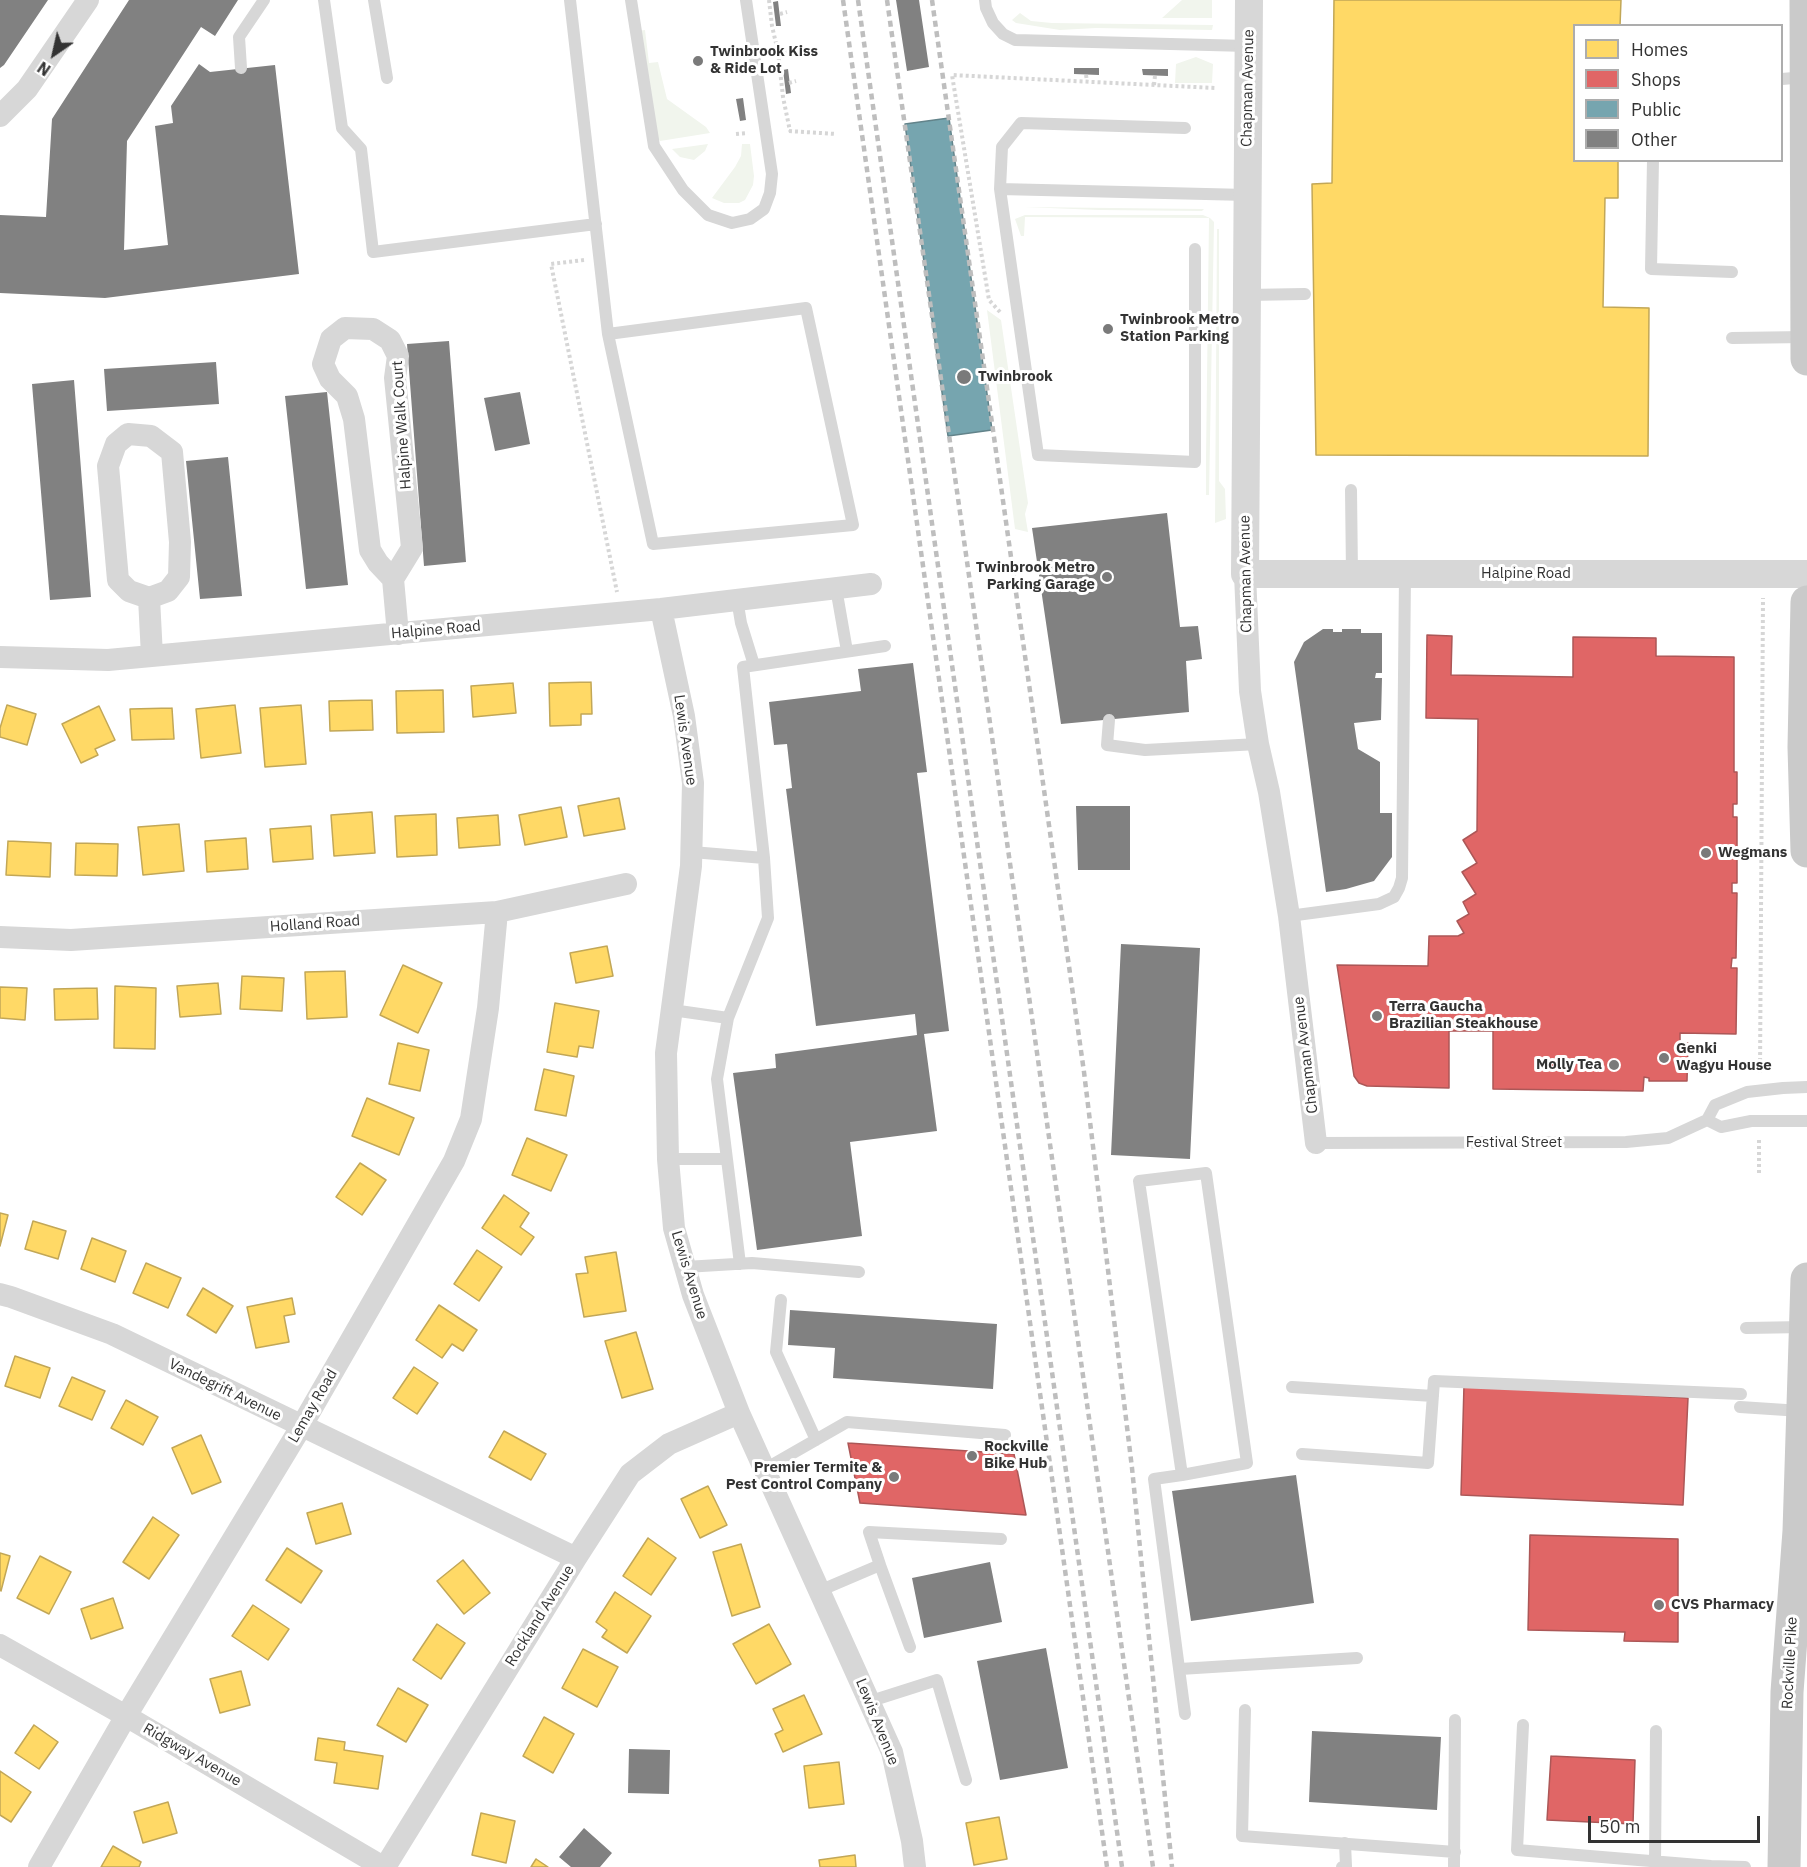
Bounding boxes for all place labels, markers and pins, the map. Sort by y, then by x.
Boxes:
place label: Twinbrook Kiss & Ride Lot [710,43,818,78]
marker: Twinbrook Kiss & Ride Lot [691,54,705,68]
place label: Twinbrook Metro Station Parking [1120,311,1239,346]
marker: Twinbrook Metro Station Parking [1101,322,1115,336]
marker: Twinbrook [955,368,973,386]
place label: Twinbrook [978,368,1053,386]
place label: Twinbrook Metro Parking Garage [976,559,1095,594]
marker: Twinbrook Metro Parking Garage [1100,570,1114,584]
place label: Wegmans [1718,844,1787,862]
marker: Wegmans [1699,846,1713,860]
place label: Terra Gaucha Brazilian Steakhouse [1389,998,1538,1033]
marker: Terra Gaucha Brazilian Steakhouse [1370,1009,1384,1023]
place label: Genki Wagyu House [1676,1040,1772,1075]
marker: Genki Wagyu House [1657,1051,1671,1065]
place label: Molly Tea [1536,1056,1602,1074]
marker: Molly Tea [1607,1058,1621,1072]
place label: Rockville Bike Hub [984,1438,1048,1473]
marker: Rockville Bike Hub [965,1449,979,1463]
place label: Premier Termite & Pest Control Company [726,1459,882,1494]
marker: Premier Termite & Pest Control Company [887,1470,901,1484]
place label: CVS Pharmacy [1671,1596,1774,1614]
marker: CVS Pharmacy [1652,1598,1666,1612]

